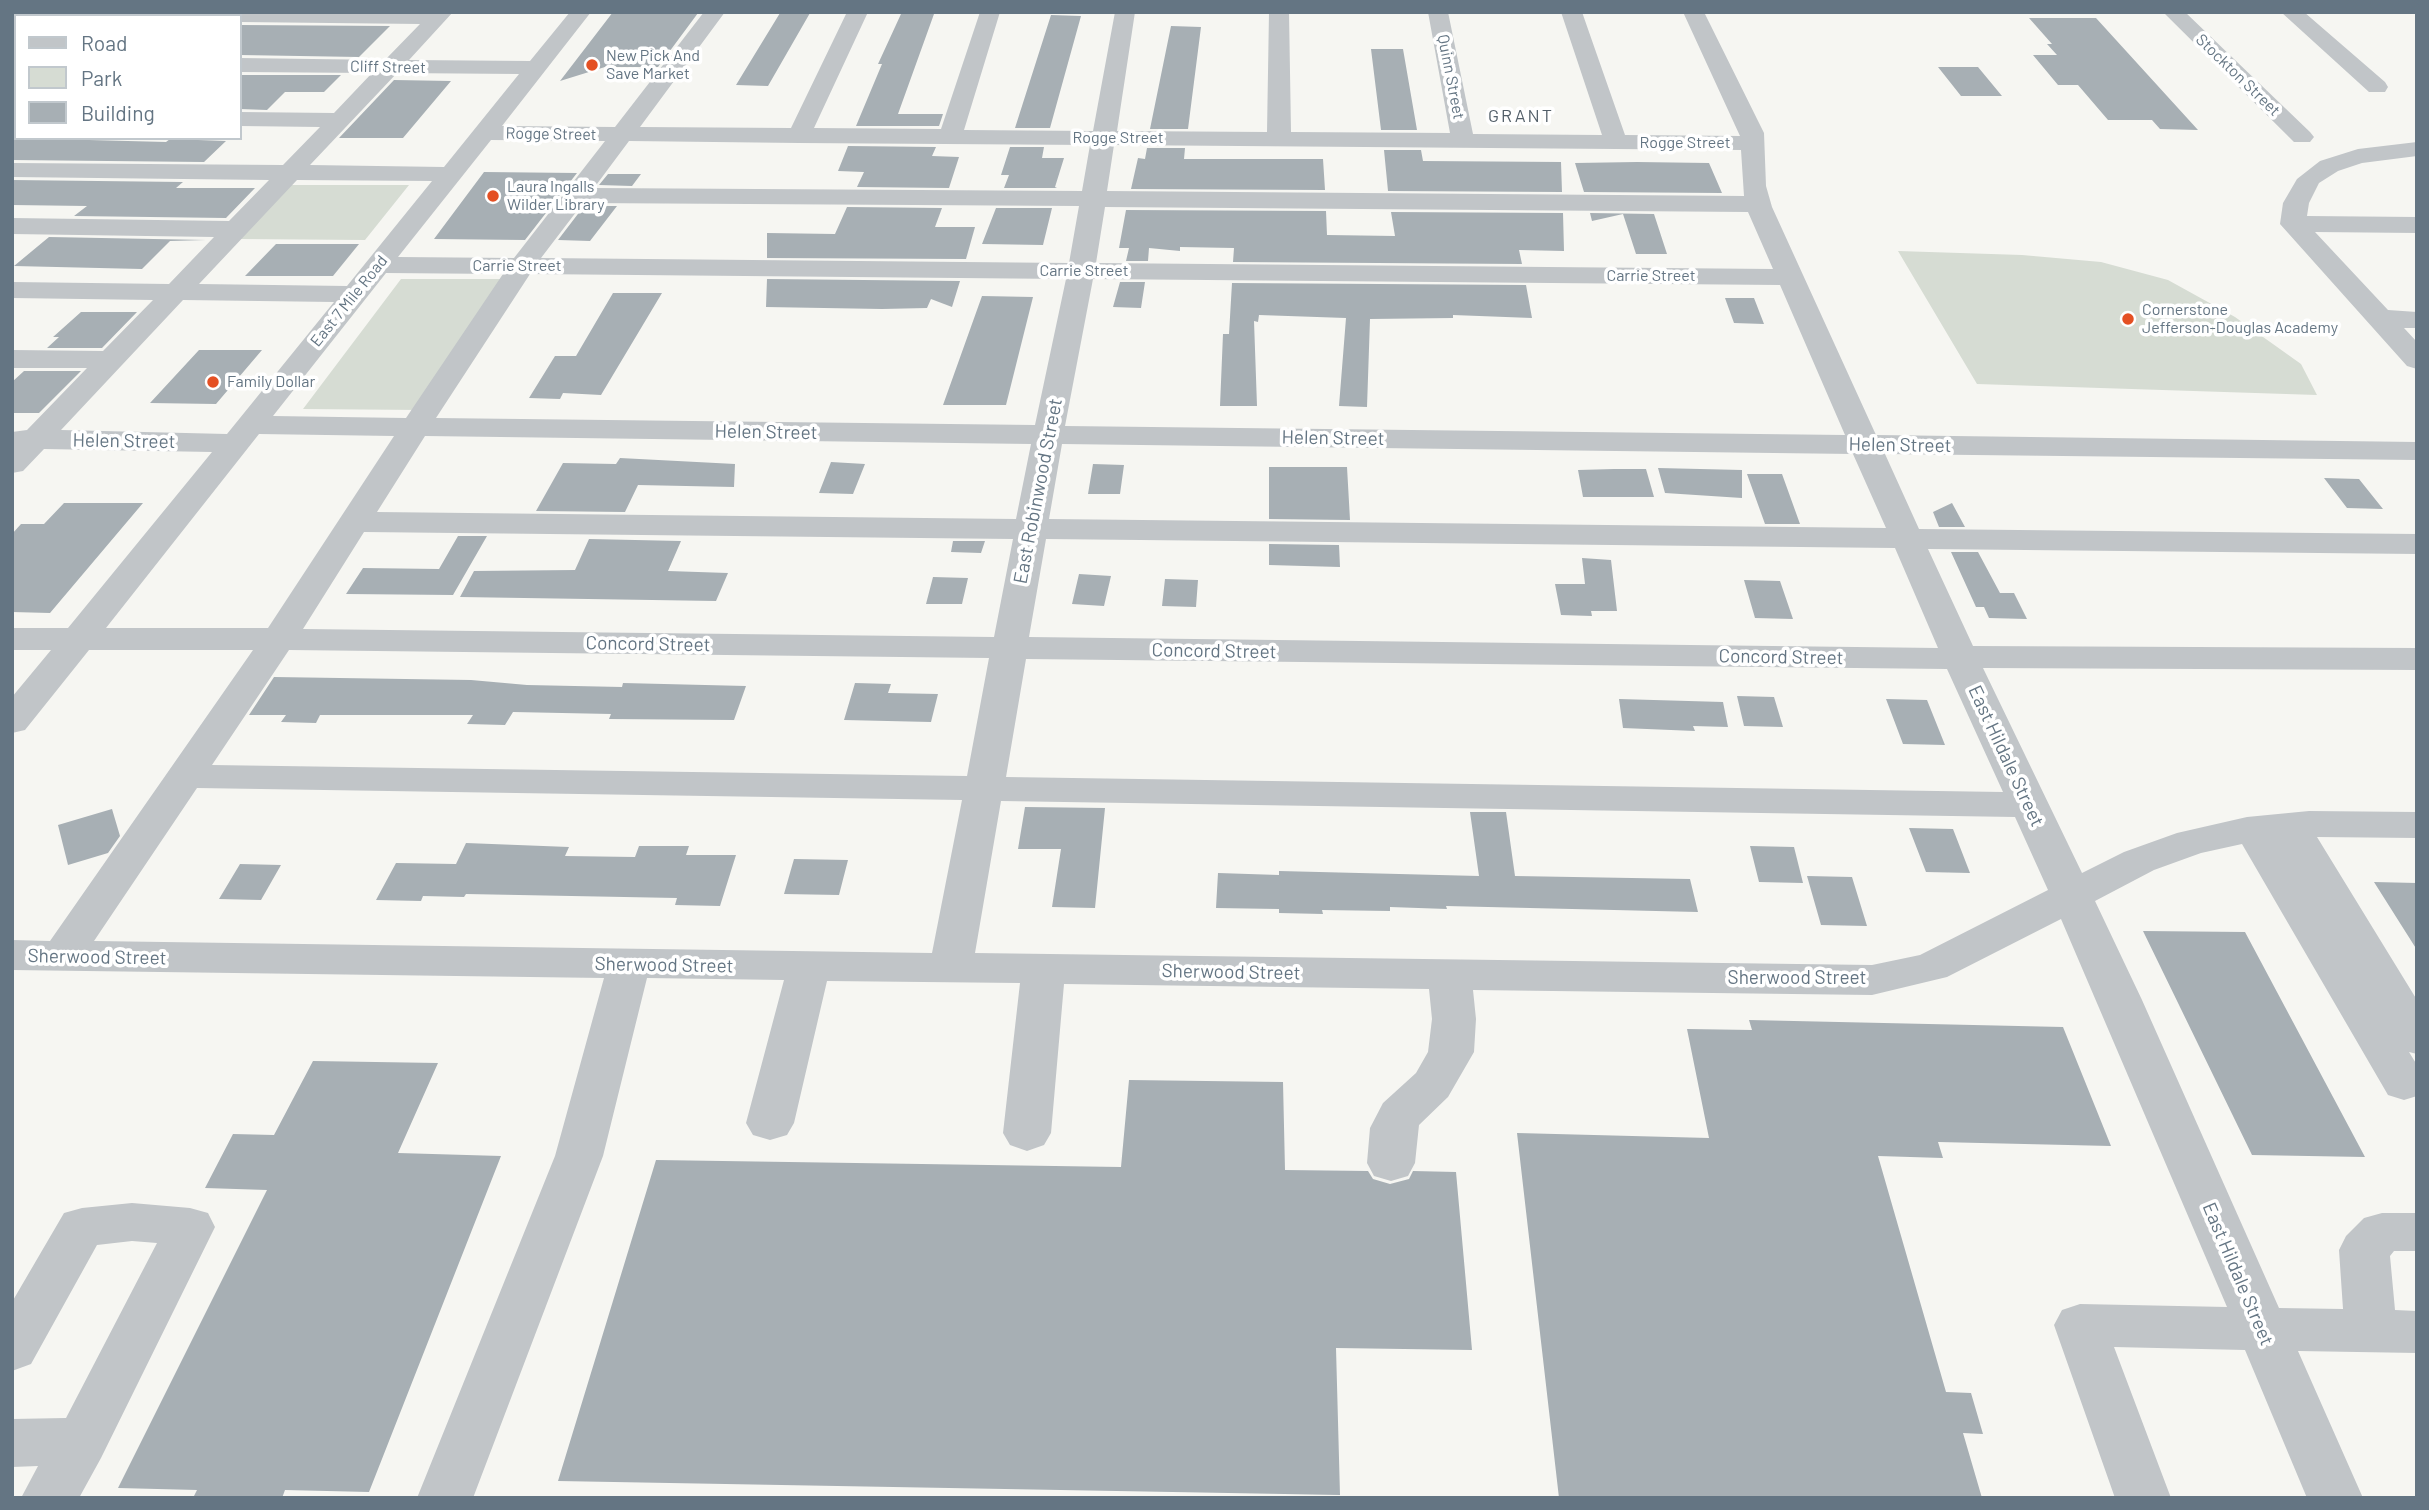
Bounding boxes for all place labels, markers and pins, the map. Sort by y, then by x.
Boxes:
place label: New Pick And Save Market [606,46,700,84]
marker: New Pick And Save Market [584,57,600,73]
place label: Laura Ingalls Wilder Library [507,177,605,215]
marker: Laura Ingalls Wilder Library [485,188,501,204]
place label: Cornerstone Jefferson-Douglas Academy [2142,300,2338,338]
marker: Cornerstone Jefferson-Douglas Academy [2120,311,2136,327]
place label: Family Dollar [227,372,315,392]
marker: Family Dollar [205,374,221,390]

